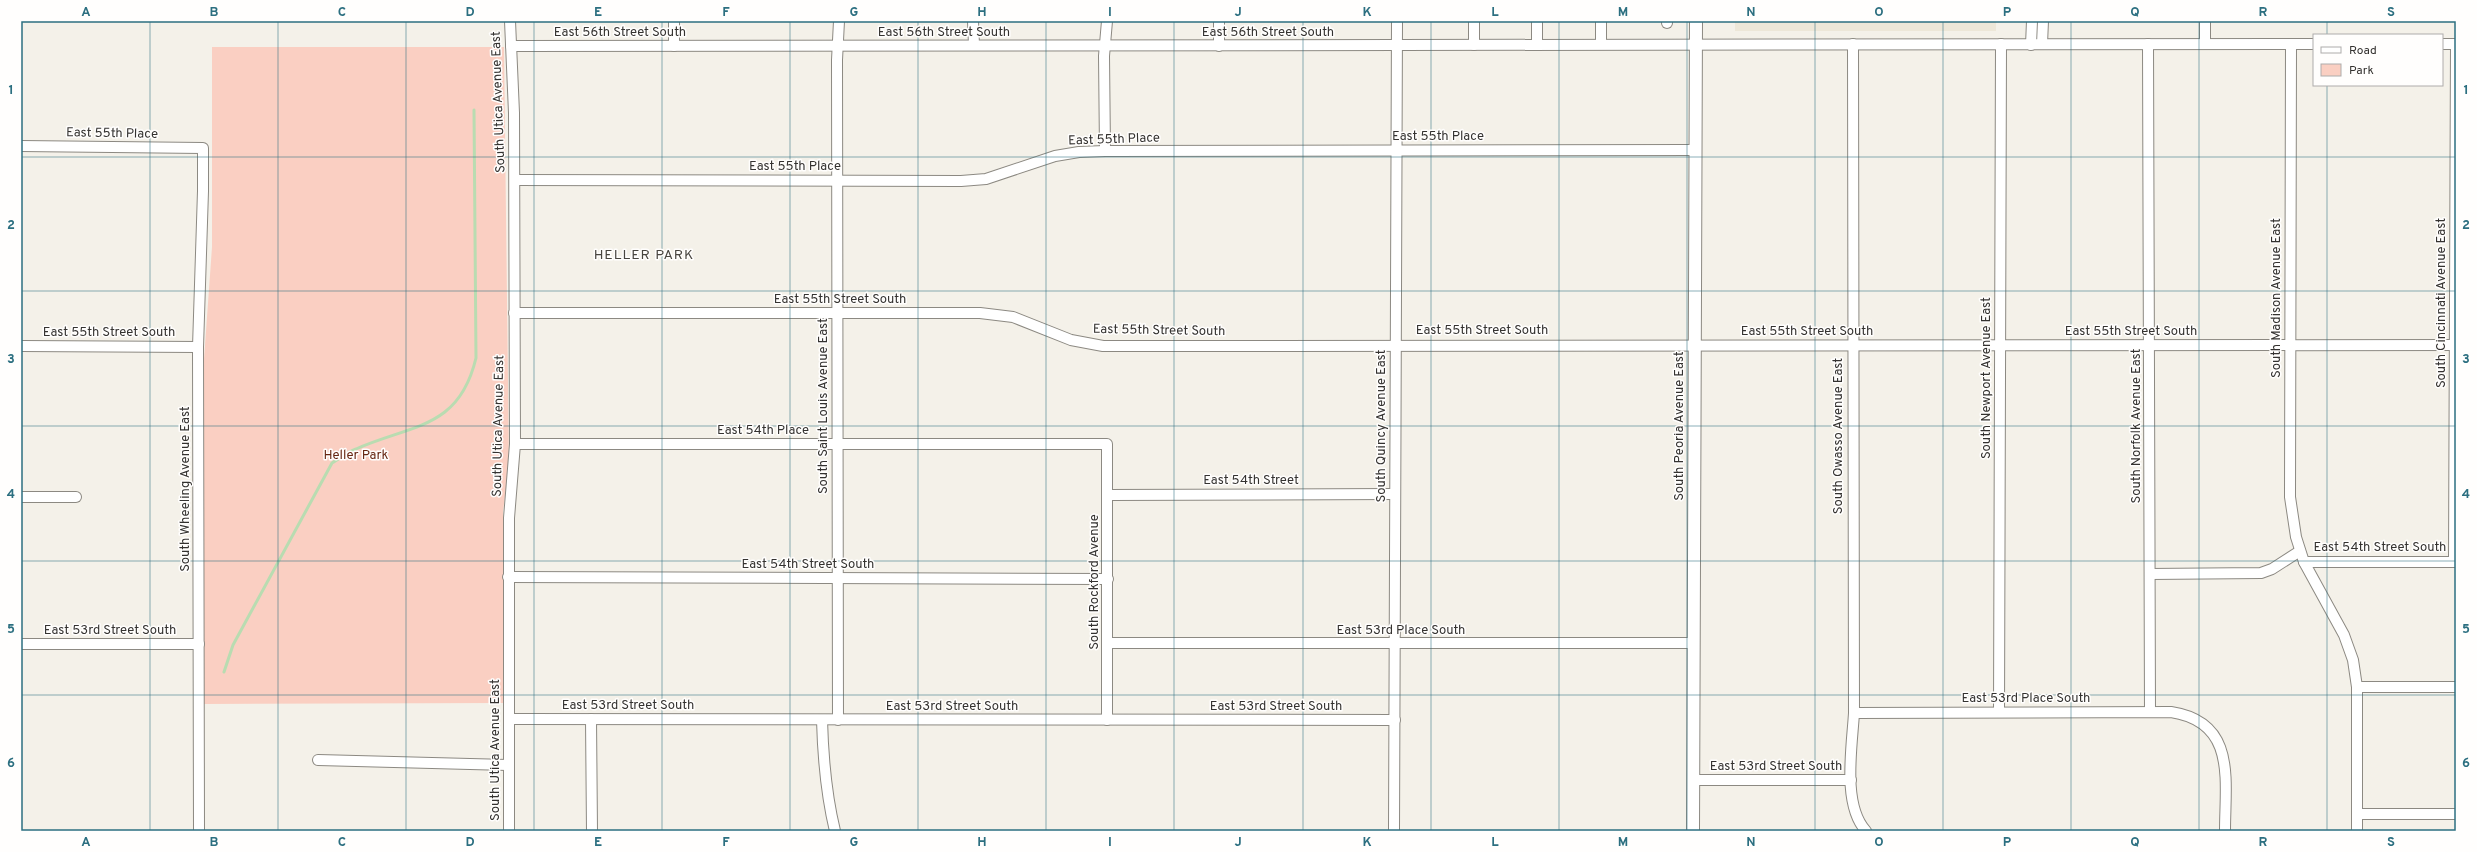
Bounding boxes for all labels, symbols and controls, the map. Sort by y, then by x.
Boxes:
text: A [81,5,91,21]
text: B [210,5,219,21]
text: C [338,5,346,21]
text: D [465,5,475,21]
text: E [594,5,602,21]
text: F [722,5,730,21]
text: G [850,5,859,21]
text: H [977,5,987,21]
text: I [1108,5,1112,21]
text: J [1234,5,1242,21]
text: K [1362,5,1372,21]
text: L [1491,5,1499,21]
text: M [1618,5,1628,21]
text: N [1746,5,1756,21]
text: O [1874,5,1884,21]
text: P [2003,5,2012,21]
text: Q [2130,5,2140,21]
text: R [2259,5,2268,21]
text: S [2387,5,2395,21]
street label: East 56th Street South [554,25,686,41]
street label: East 56th Street South [878,25,1010,41]
street label: East 56th Street South [1202,25,1334,41]
street label: South Utica Avenue East [489,31,509,173]
legend [2313,34,2443,86]
text: Road [2349,43,2377,59]
text: Park [2349,63,2374,79]
text: 1 [8,83,14,99]
text: 1 [2463,83,2469,99]
street label: East 55th Place [66,125,158,143]
street label: East 55th Place [1392,129,1484,145]
street label: East 55th Place [1068,130,1160,150]
street label: East 55th Place [749,159,841,175]
text: 2 [7,218,15,234]
street label: South Madison Avenue East [2269,218,2285,378]
street label: South Cincinnati Avenue East [2434,218,2450,388]
text: 2 [2462,218,2470,234]
district label: HELLER PARK [594,247,694,264]
street label: East 55th Street South [774,292,906,308]
street label: South Newport Avenue East [1979,297,1995,459]
street label: South Saint Louis Avenue East [816,318,832,494]
street label: East 55th Street South [1093,322,1225,340]
street label: East 55th Street South [1416,323,1548,339]
street label: East 55th Street South [1741,324,1873,340]
street label: East 55th Street South [2065,324,2197,340]
street label: East 55th Street South [43,325,175,341]
street label: South Norfolk Avenue East [2129,349,2145,503]
street label: South Quincy Avenue East [1374,350,1390,502]
street label: South Peoria Avenue East [1672,351,1688,501]
text: 3 [7,352,15,368]
text: 3 [2462,352,2470,368]
street label: South Utica Avenue East [490,355,508,497]
street label: South Owasso Avenue East [1831,358,1847,514]
street label: South Wheeling Avenue East [178,406,194,572]
street label: East 54th Place [717,423,809,439]
park label: Heller Park [323,448,389,464]
street label: East 54th Street [1203,473,1299,489]
text: 4 [7,487,15,503]
text: 4 [2462,487,2470,503]
street label: South Rockford Avenue [1087,514,1103,650]
street label: East 54th Street South [2314,540,2446,556]
street label: East 54th Street South [742,557,874,573]
text: 5 [7,622,15,638]
text: 5 [2462,622,2470,638]
street label: East 53rd Street South [44,623,176,639]
street label: East 53rd Place South [1337,623,1465,639]
street label: South Utica Avenue East [488,679,504,821]
street label: East 53rd Place South [1962,691,2090,707]
street label: East 53rd Street South [562,698,694,714]
street label: East 53rd Street South [886,699,1018,715]
street label: East 53rd Street South [1210,699,1342,715]
text: 6 [7,756,15,772]
text: 6 [2462,756,2470,772]
street label: East 53rd Street South [1710,759,1842,775]
text: A [81,835,91,851]
text: B [210,835,219,851]
text: C [338,835,346,851]
text: D [465,835,475,851]
text: E [594,835,602,851]
text: F [722,835,730,851]
text: G [850,835,859,851]
text: H [977,835,987,851]
text: I [1108,835,1112,851]
text: J [1234,835,1242,851]
text: K [1362,835,1372,851]
text: L [1491,835,1499,851]
text: M [1618,835,1628,851]
text: N [1746,835,1756,851]
text: O [1874,835,1884,851]
text: P [2003,835,2012,851]
text: Q [2130,835,2140,851]
text: R [2259,835,2268,851]
text: S [2387,835,2395,851]

